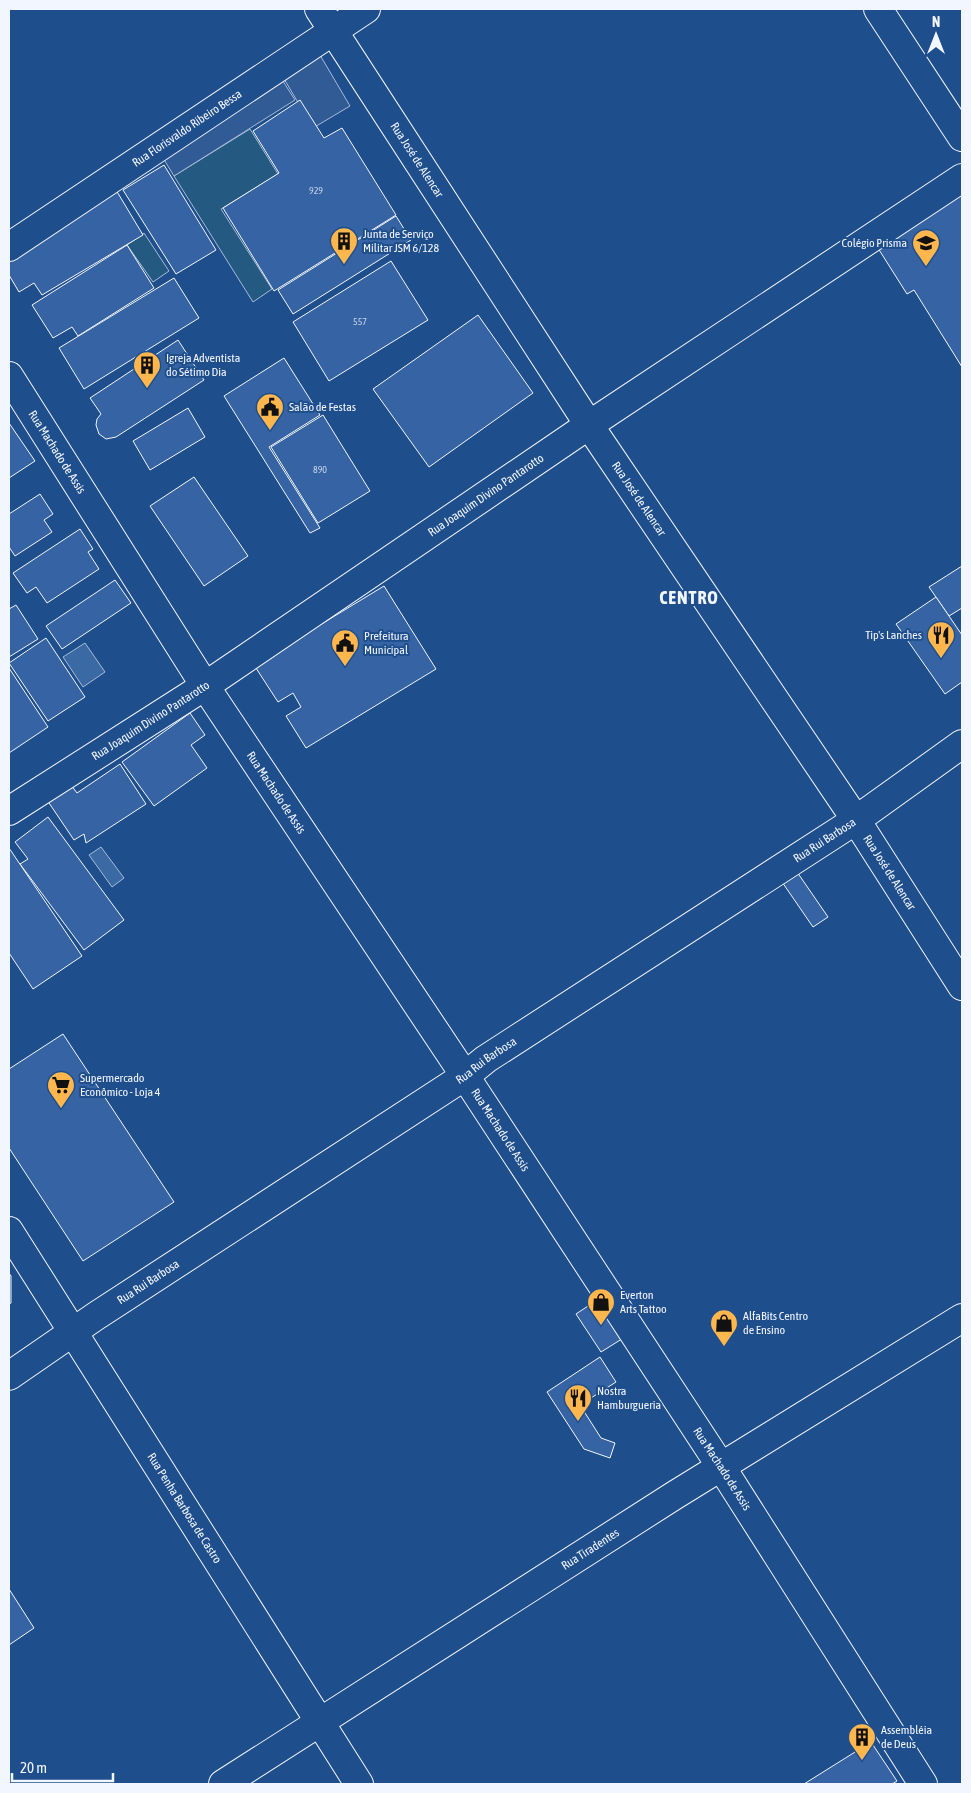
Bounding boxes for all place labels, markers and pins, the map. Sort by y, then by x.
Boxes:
building icon: Junta de Serviço Militar JSM 6/128 [329,226,359,265]
place label: Junta de Serviço Militar JSM 6/128 [363,227,440,255]
school or university icon: Colégio Prisma [911,228,941,267]
place label: Colégio Prisma [842,236,907,250]
building icon: Igreja Adventista do Sétimo Dia [132,350,162,389]
place label: Igreja Adventista do Sétimo Dia [166,351,240,379]
public building icon: Salão de Festas [255,392,285,431]
place label: Salão de Festas [289,400,356,414]
restaurant icon: Tip's Lanches [926,620,956,659]
public building icon: Prefeitura Municipal [330,628,360,667]
place label: Tip's Lanches [865,628,922,642]
place label: Prefeitura Municipal [364,629,409,657]
supermarket icon: Supermercado Econômico - Loja 4 [46,1070,76,1109]
place label: Supermercado Econômico - Loja 4 [80,1071,161,1099]
shop icon: Everton Arts Tattoo [586,1287,616,1326]
place label: Everton Arts Tattoo [620,1288,667,1316]
shop icon: AlfaBits Centro de Ensino [709,1308,739,1347]
place label: AlfaBits Centro de Ensino [743,1309,808,1337]
restaurant icon: Nostra Hamburgueria [563,1383,593,1422]
place label: Nostra Hamburgueria [597,1384,661,1412]
building icon: Assembléia de Deus [847,1722,877,1761]
place label: Assembléia de Deus [881,1723,932,1751]

